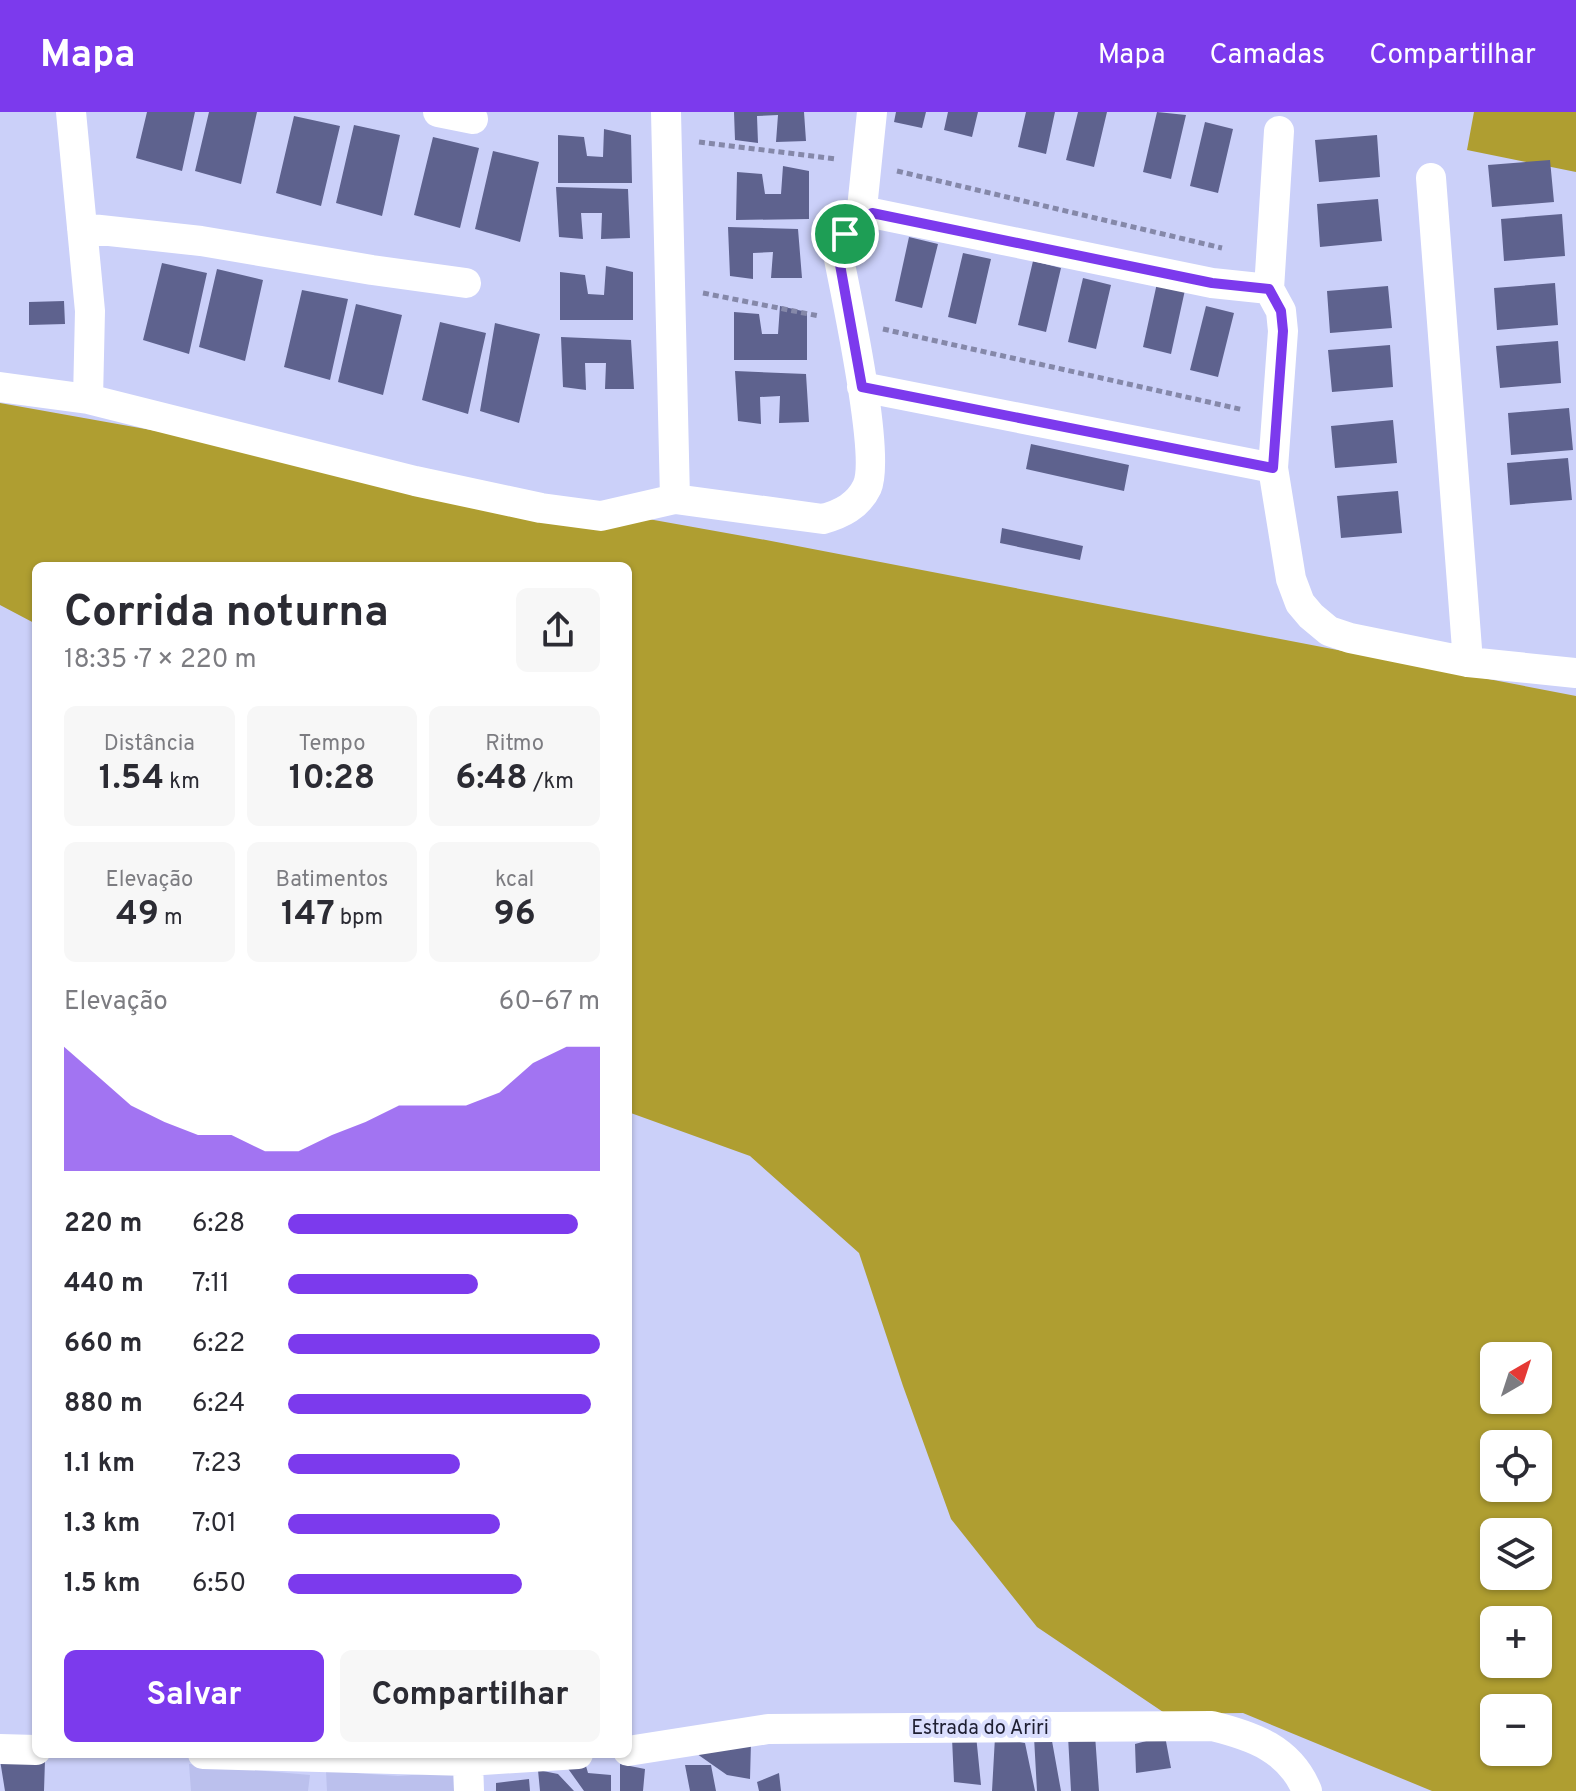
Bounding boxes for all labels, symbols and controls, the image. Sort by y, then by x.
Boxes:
text: Mapa [40,32,136,81]
text: Mapa [1098,38,1165,74]
text: Camadas [1209,38,1325,74]
text: Compartilhar [1369,38,1536,74]
pin [811,200,879,268]
icon: arrive [823,212,867,256]
text: Corrida noturna [64,586,389,642]
button: share [516,588,600,672]
text: 18:35 · 7 × 220 m [64,644,257,677]
text: Distância [104,731,195,758]
text: Tempo [299,731,365,758]
text: Ritmo [485,731,544,758]
text: 1.54 [99,758,164,801]
text: 10:28 [289,758,375,801]
text: 6:48 [455,758,528,801]
text: km [164,769,200,796]
text: /km [528,769,574,796]
text: Elevação [105,867,193,894]
text: Batimentos [276,867,388,894]
text: kcal [495,867,534,894]
text: 49 [116,894,159,937]
text: 147 [281,894,335,937]
text: 96 [494,894,536,937]
text: m [159,905,183,932]
text: bpm [335,905,383,932]
text: Elevação [64,986,168,1019]
text: 60–67 m [499,986,600,1019]
text: 220 m [64,1208,142,1241]
text: 6:28 [192,1208,245,1241]
text: 440 m [64,1268,144,1301]
text: 7:11 [192,1268,230,1301]
text: 660 m [64,1328,142,1361]
text: 6:22 [192,1328,245,1361]
north arrow [1480,1342,1552,1414]
map controls [1480,1342,1552,1766]
text: 880 m [64,1388,143,1421]
text: 6:24 [192,1388,245,1421]
button: locate [1480,1430,1552,1502]
text: 1.1 km [64,1448,135,1481]
text: 7:23 [192,1448,242,1481]
text: 1.3 km [64,1508,140,1541]
text: 7:01 [192,1508,237,1541]
button: layers [1480,1518,1552,1590]
text: 1.5 km [64,1568,141,1601]
text: 6:50 [192,1568,246,1601]
button: + [1480,1606,1552,1678]
button: Salvar [64,1650,324,1742]
button: Compartilhar [340,1650,600,1742]
button: − [1480,1694,1552,1766]
street label: Estrada do Ariri [911,1716,1049,1742]

